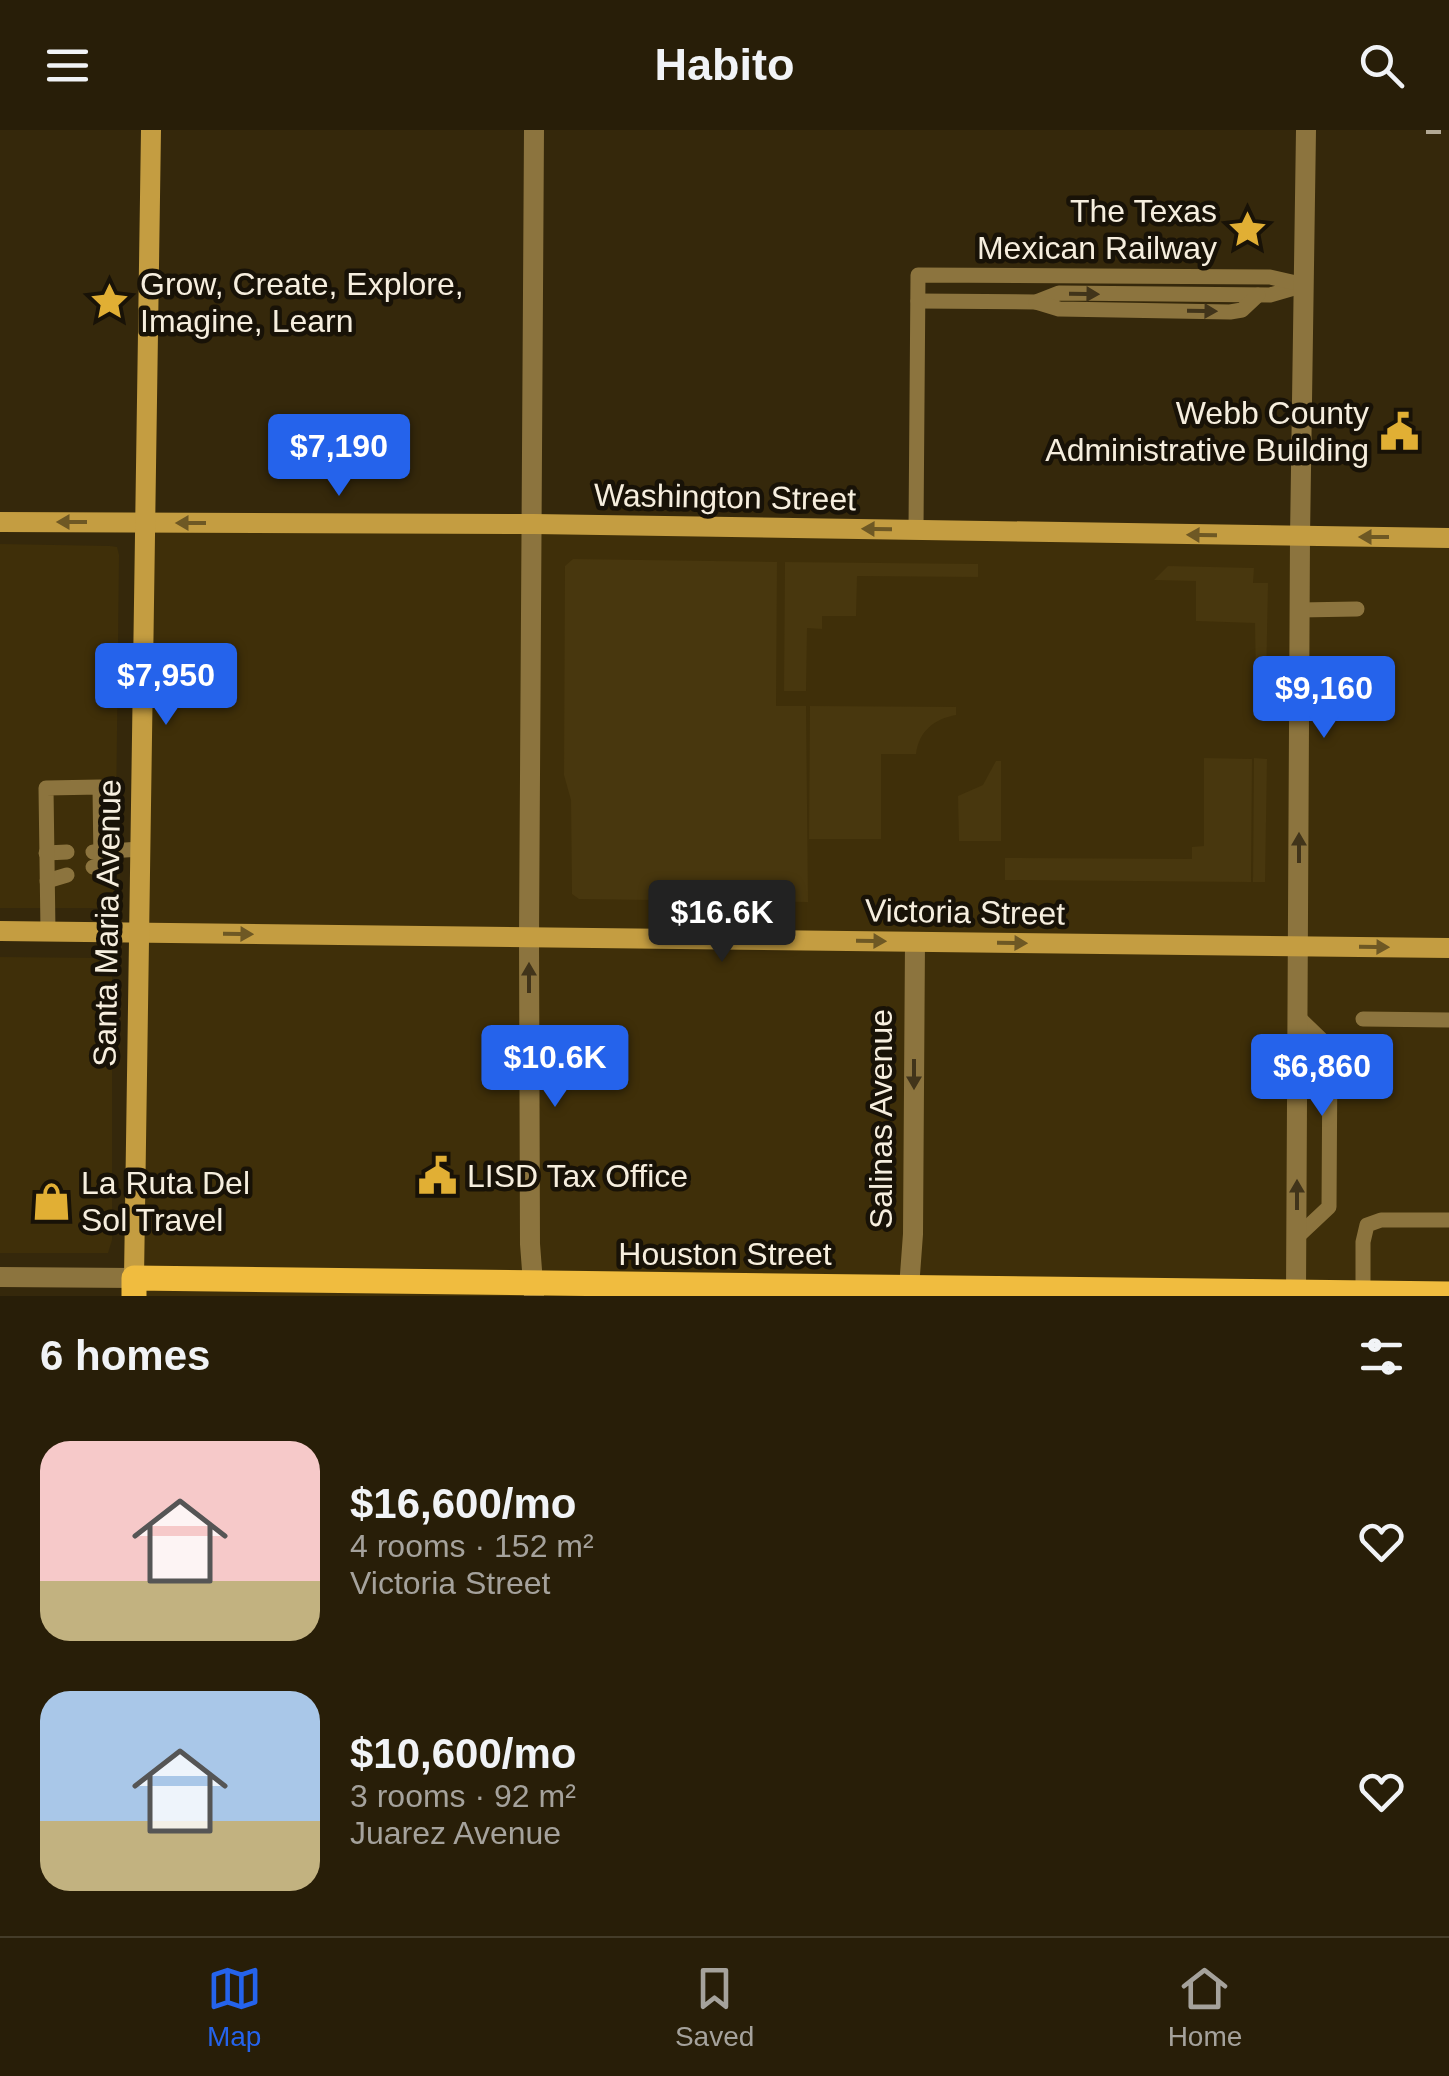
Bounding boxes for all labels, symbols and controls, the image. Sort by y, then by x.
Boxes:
icon: menu [40,38,95,93]
icon: search [1354,38,1409,93]
text: Habito [655,39,795,90]
place label: The Texas Mexican Railway [977,193,1217,266]
place icon: The Texas Mexican Railway [1226,208,1268,250]
place label: Grow, Create, Explore, Imagine, Learn [140,266,464,339]
place icon: Grow, Create, Explore, Imagine, Learn [89,281,131,323]
one-way arrow [1068,286,1100,302]
one-way arrow [1187,304,1219,320]
place label: Webb County Administrative Building [1045,395,1369,468]
public building icon: Webb County Administrative Building [1378,410,1420,452]
pin: $7,190 [258,414,420,499]
text: $7,190 [290,428,388,464]
street label: Washington Street [594,477,856,517]
one-way arrow [55,514,87,530]
one-way arrow [175,515,207,531]
one-way arrow [861,521,893,537]
one-way arrow [1186,527,1218,543]
one-way arrow [1358,529,1390,545]
pin: $7,950 [85,643,247,728]
pin: $9,160 [1243,656,1405,741]
text: $7,950 [117,657,215,693]
text: $9,160 [1275,670,1373,706]
street label: Santa Maria Avenue [86,779,128,1067]
one-way arrow [1291,831,1307,863]
pin: $16.6K [641,880,803,965]
street label: Victoria Street [865,892,1066,932]
text: $16.6K [670,894,774,930]
one-way arrow [222,926,254,942]
one-way arrow [856,934,888,950]
one-way arrow [997,935,1029,951]
one-way arrow [1358,939,1390,955]
one-way arrow [521,961,537,993]
street label: Salinas Avenue [863,1009,899,1229]
pin: $10.6K [474,1025,636,1110]
pin: $6,860 [1241,1034,1403,1119]
text: $10.6K [503,1039,607,1075]
text: $6,860 [1273,1048,1371,1084]
one-way arrow [906,1059,922,1091]
public building icon: LISD Tax Office [416,1155,458,1197]
place label: LISD Tax Office [467,1158,688,1194]
place label: La Ruta Del Sol Travel [81,1165,250,1238]
one-way arrow [1289,1178,1305,1210]
shop icon: La Ruta Del Sol Travel [30,1180,72,1222]
street label: Houston Street [618,1236,832,1272]
icon: filters [1354,1329,1409,1384]
text: 6 homes [40,1332,210,1379]
text: $16,600/mo [350,1480,577,1527]
icon: home [120,1481,240,1601]
icon: heart [1354,1514,1409,1569]
text: 4 rooms · 152 m² [350,1528,594,1564]
text: Victoria Street [350,1565,550,1601]
text: $10,600/mo [350,1730,577,1777]
icon: home [120,1731,240,1851]
icon: heart [1354,1764,1409,1819]
text: 3 rooms · 92 m² [350,1778,576,1814]
text: Juarez Avenue [350,1815,561,1851]
tab: Map [207,1961,262,2053]
tab: Saved [675,1961,754,2053]
tab: Home [1168,1961,1242,2053]

